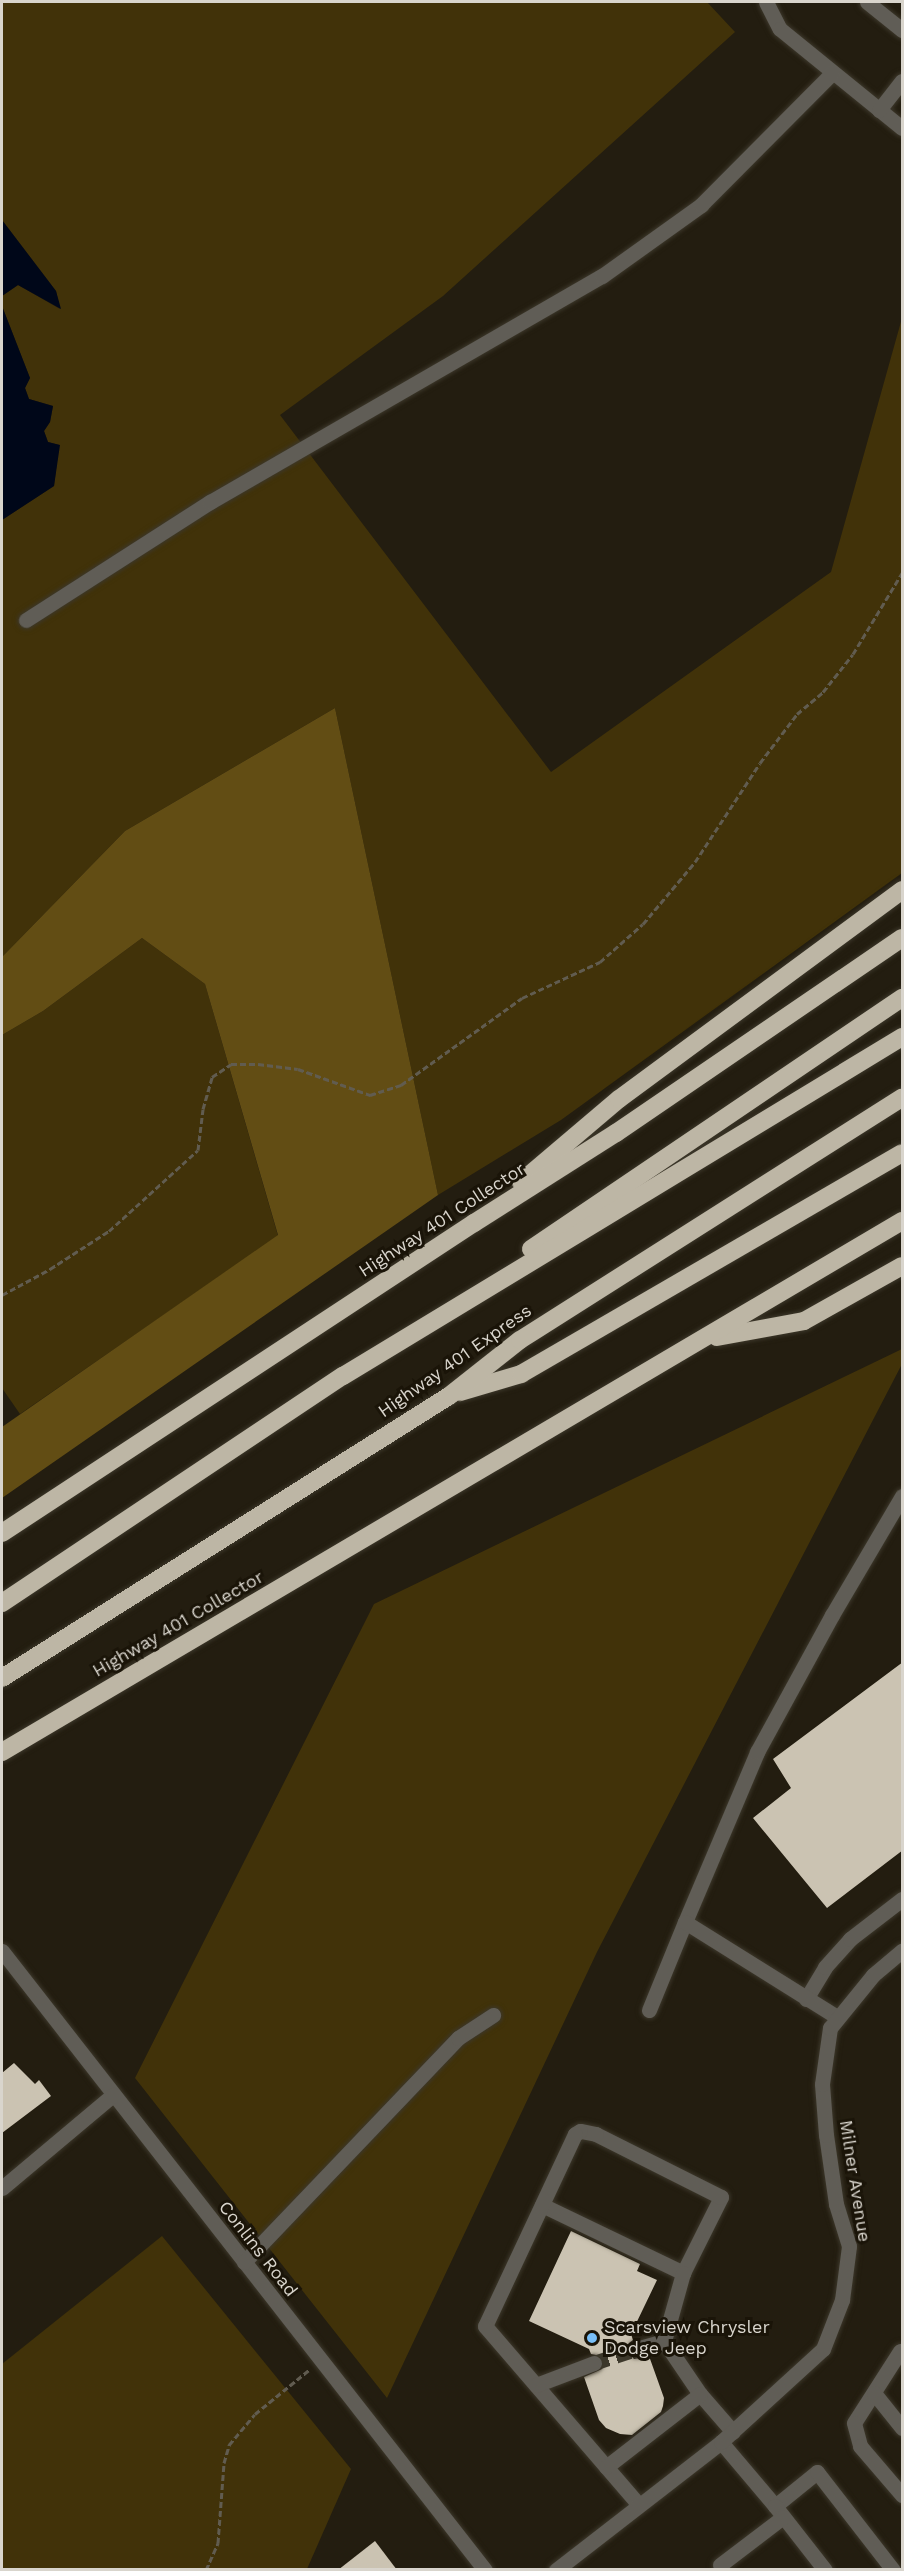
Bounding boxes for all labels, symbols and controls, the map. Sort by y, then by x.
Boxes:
street label: Highway 401 Collector [355,1158,529,1282]
street label: Highway 401 Express [374,1300,536,1422]
street label: Highway 401 Collector [89,1566,267,1682]
street label: Milner Avenue [835,2118,875,2244]
street label: Conlins Road [214,2197,302,2301]
place label: Scarsview Chrysler Dodge Jeep [604,2317,770,2360]
marker: Scarsview Chrysler Dodge Jeep [585,2331,599,2345]

